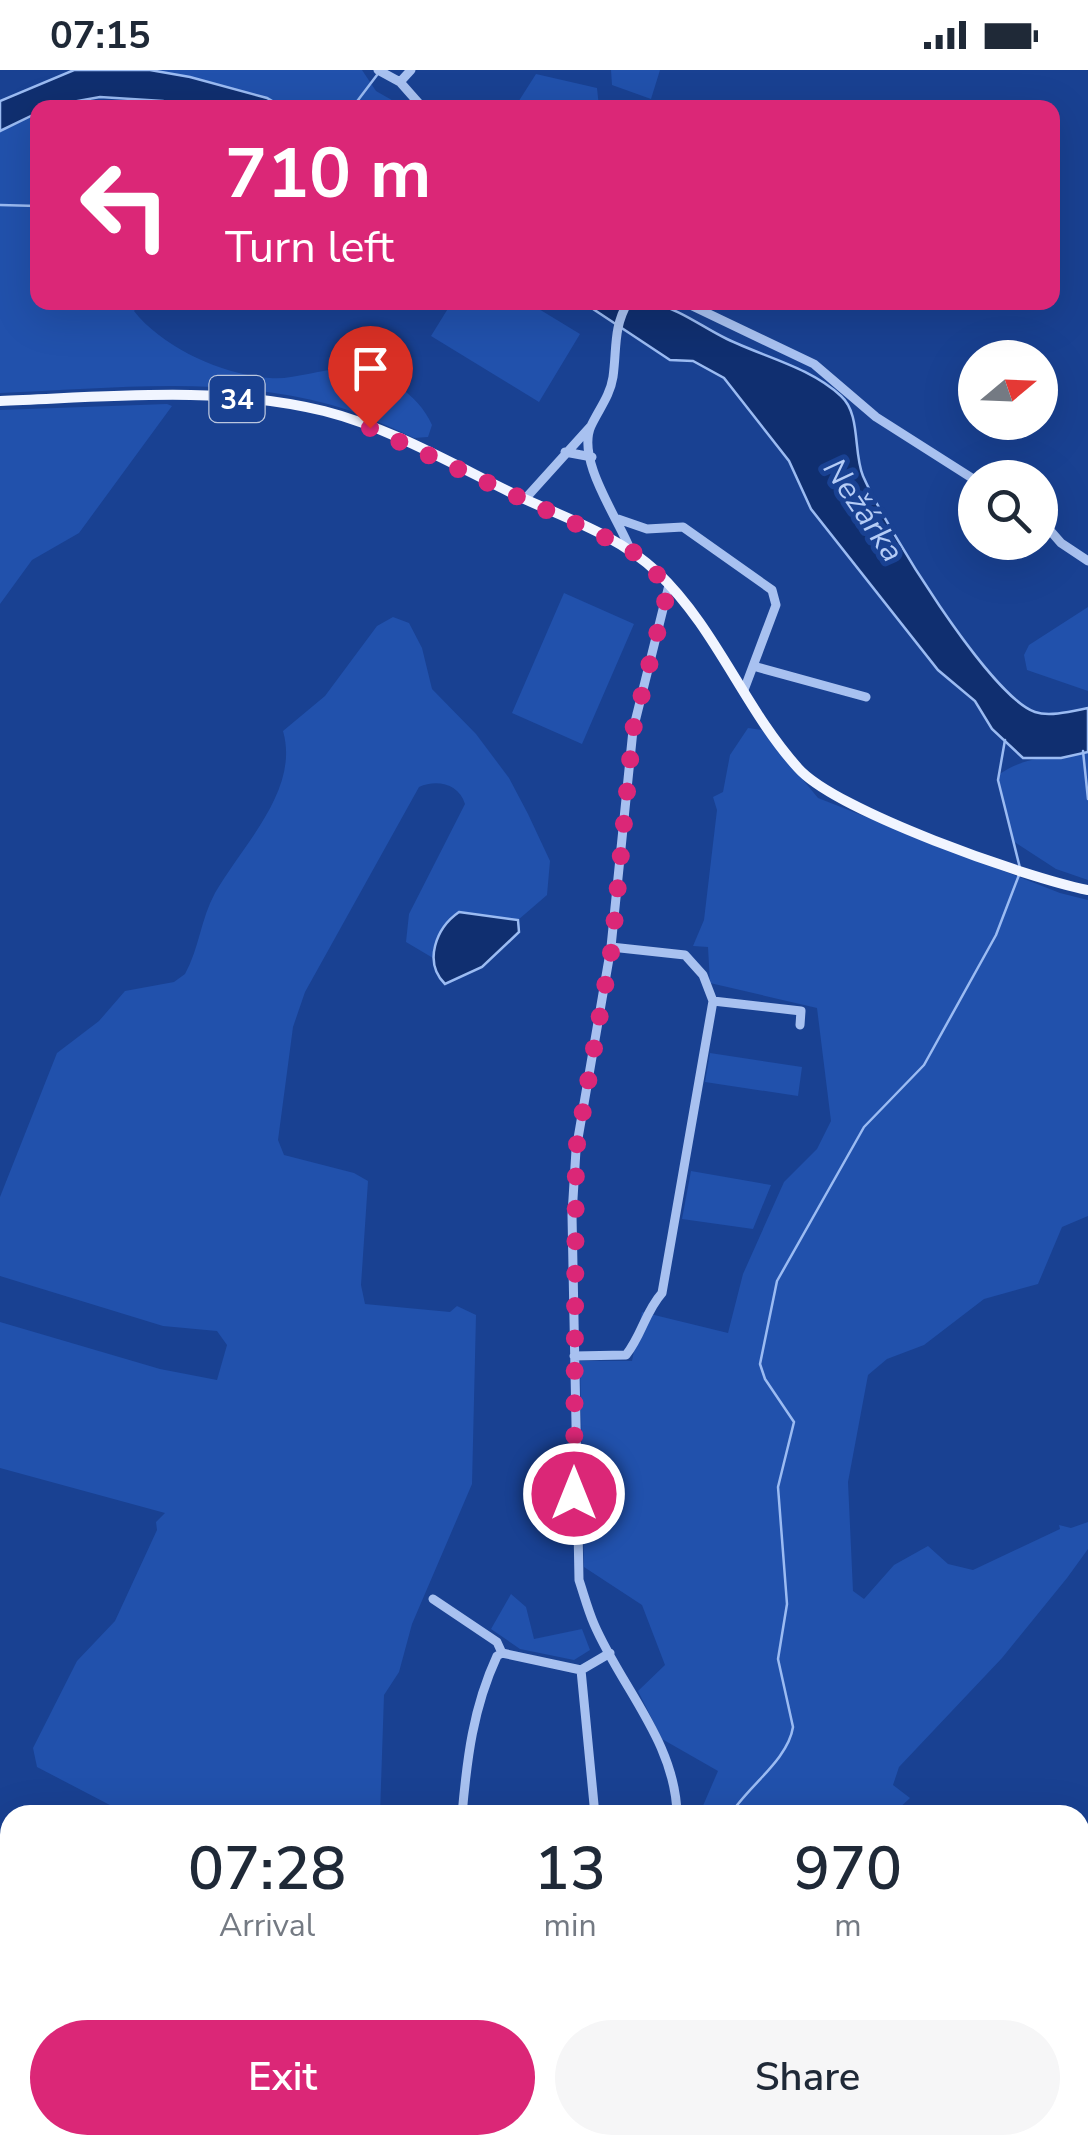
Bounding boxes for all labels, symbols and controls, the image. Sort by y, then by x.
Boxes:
text: 07:15 [50,10,151,61]
text: 710 m [225,126,431,222]
icon: left [60,140,190,270]
text: Turn left [225,217,394,278]
pin [328,326,413,429]
north arrow [958,340,1058,440]
map controls [958,340,1058,560]
icon: arrive [343,341,398,396]
road number: 34 [210,376,264,422]
water label: Nežárka [813,450,914,571]
button: search [958,460,1058,560]
position arrow [522,1442,626,1546]
text: 07:28 [188,1828,346,1910]
text: 13 [534,1828,606,1910]
text: 970 [794,1828,902,1910]
text: Arrival [219,1904,315,1947]
text: min [544,1904,597,1947]
text: m [834,1904,862,1947]
button: Exit [30,2020,535,2135]
button: Share [555,2020,1060,2135]

